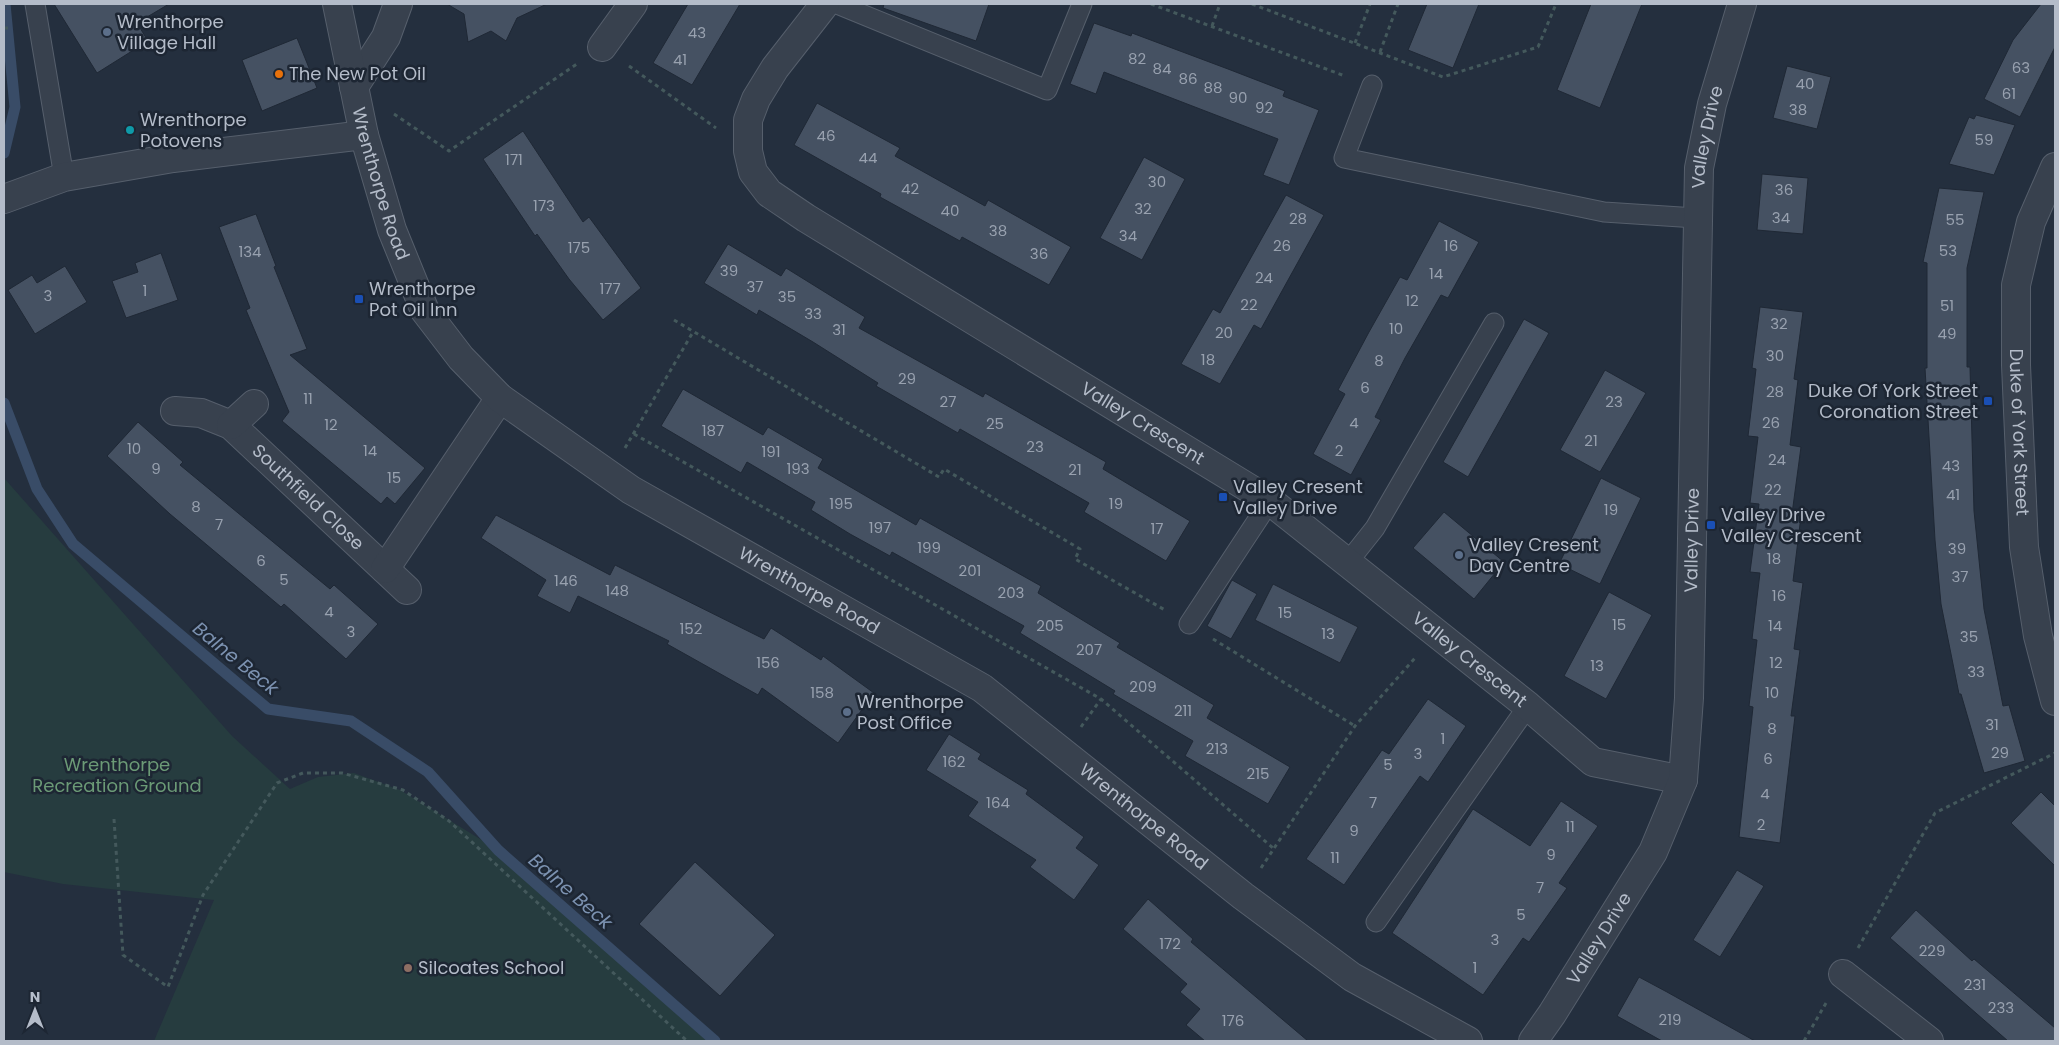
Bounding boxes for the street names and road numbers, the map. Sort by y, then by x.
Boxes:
street label: Valley Drive [1686,82,1729,189]
street label: Wrenthorpe Road [347,105,416,264]
street label: Duke of York Street [2004,349,2036,516]
street label: Valley Crescent [1076,376,1209,470]
street label: Southfield Close [247,438,370,556]
street label: Valley Drive [1678,488,1705,593]
street label: Wrenthorpe Road [734,540,885,640]
street label: Valley Crescent [1407,606,1533,713]
street label: Wrenthorpe Road [1074,757,1214,875]
street label: Valley Drive [1560,887,1637,989]

